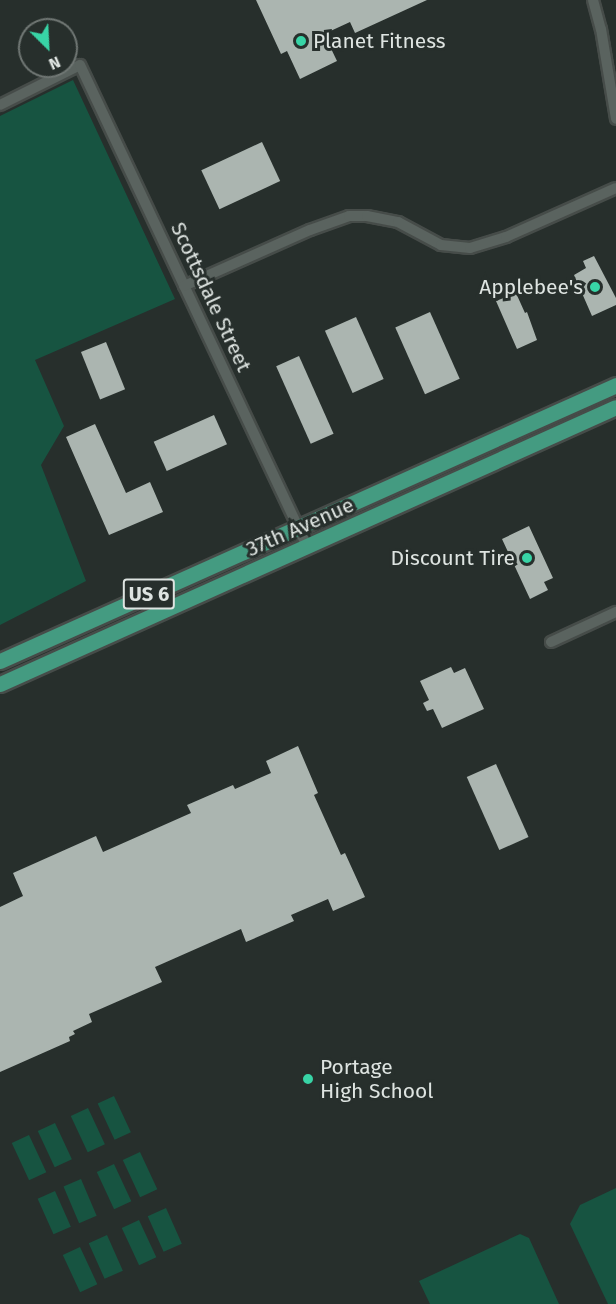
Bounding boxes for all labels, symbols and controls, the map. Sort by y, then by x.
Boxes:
north arrow [18,18,78,78]
place label: Planet Fitness [313,28,446,54]
marker: Planet Fitness [294,34,308,48]
text: N [46,52,63,74]
street label: Scottsdale Street [165,218,257,376]
place label: Applebee's [479,274,583,300]
marker: Applebee's [588,280,602,294]
street label: 37th Avenue [242,492,358,562]
place label: Discount Tire [390,545,515,571]
marker: Discount Tire [520,551,534,565]
road number: US 6 [122,577,176,611]
place label: Portage High School [320,1054,433,1104]
marker: Portage High School [301,1072,315,1086]

